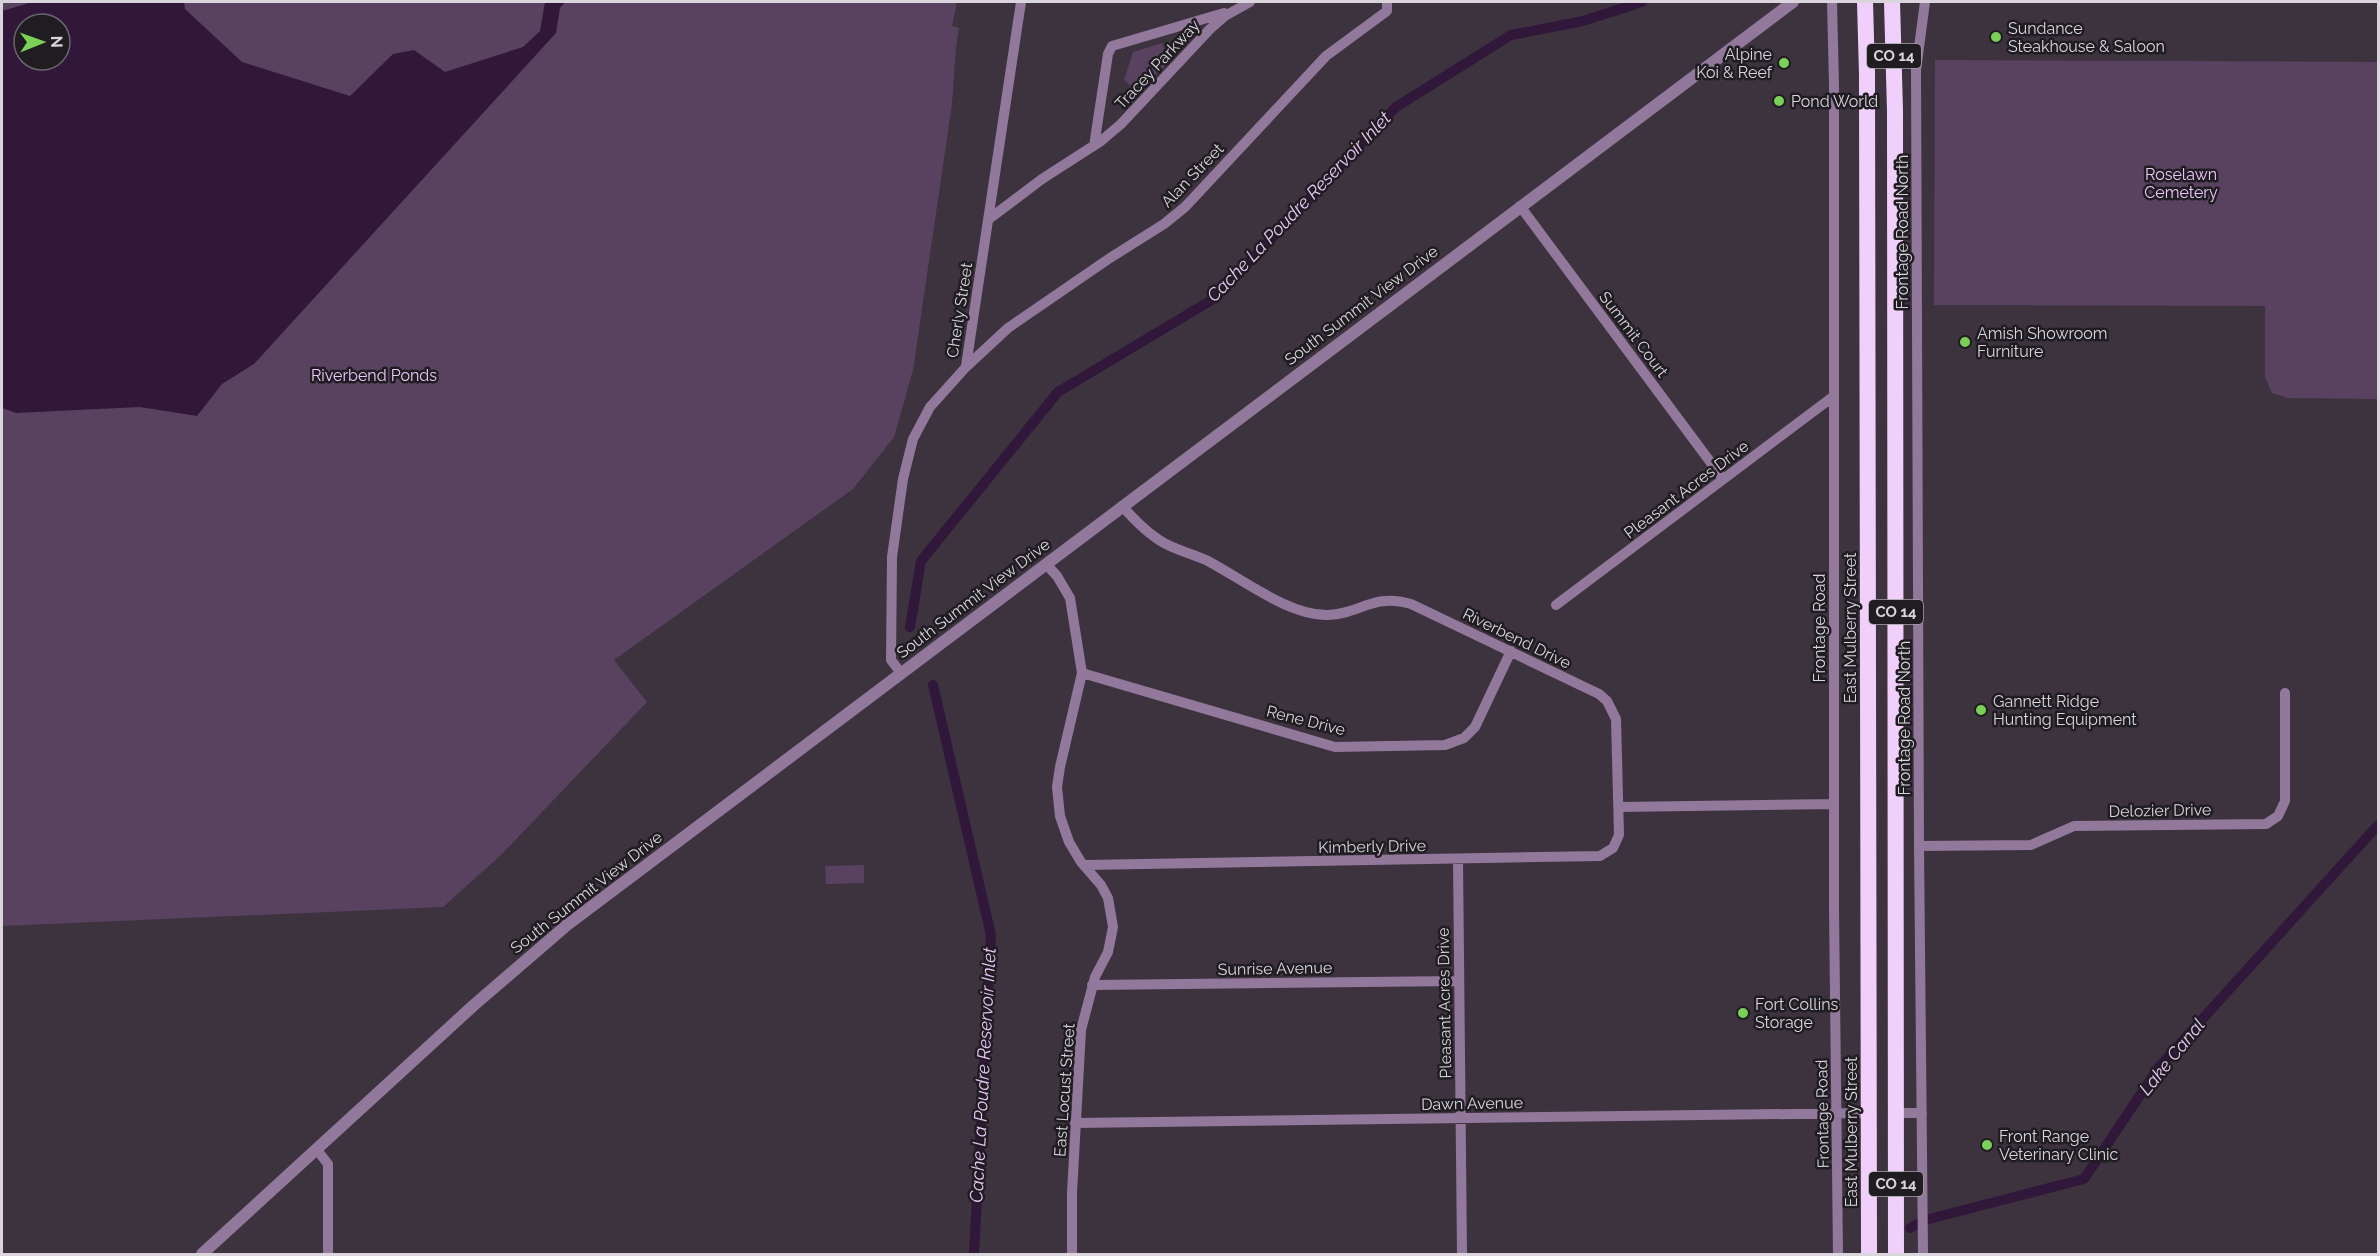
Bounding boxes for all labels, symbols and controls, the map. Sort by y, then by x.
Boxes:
north arrow [12,12,72,72]
street label: Tracey Parkway [1111,15,1204,113]
place label: Sundance Steakhouse & Saloon [2008,19,2165,56]
marker: Sundance Steakhouse & Saloon [1989,30,2003,44]
text: N [47,35,66,48]
road number: CO 14 [1867,44,1921,68]
place label: Alpine Koi & Reef [1696,45,1773,82]
marker: Alpine Koi & Reef [1777,56,1791,70]
place label: Pond World [1791,92,1878,111]
marker: Pond World [1772,94,1786,108]
water label: Cache La Poudre Reservoir Inlet [1202,107,1395,306]
street label: Alan Street [1157,139,1228,211]
street label: Frontage Road North [1893,155,1912,309]
park label: Roselawn Cemetery [2144,165,2218,202]
street label: South Summit View Drive [1281,242,1442,369]
street label: Cherly Street [943,261,976,359]
street label: Summit Court [1595,288,1672,381]
place label: Amish Showroom Furniture [1977,324,2108,361]
marker: Amish Showroom Furniture [1958,335,1972,349]
park label: Riverbend Ponds [311,366,437,385]
street label: Pleasant Acres Drive [1620,436,1752,542]
street label: South Summit View Drive [893,535,1054,662]
street label: East Mulberry Street [1841,552,1860,703]
street label: Frontage Road [1810,574,1829,682]
road number: CO 14 [1869,600,1923,624]
street label: Riverbend Drive [1460,604,1574,673]
street label: Frontage Road North [1895,641,1914,795]
place label: Gannett Ridge Hunting Equipment [1993,692,2137,729]
street label: Rene Drive [1264,702,1347,739]
marker: Gannett Ridge Hunting Equipment [1974,703,1988,717]
street label: Delozier Drive [2108,800,2212,821]
street label: South Summit View Drive [507,827,666,957]
street label: Kimberly Drive [1318,836,1426,857]
street label: Pleasant Acres Drive [1434,927,1455,1079]
water label: Cache La Poudre Reservoir Inlet [965,947,1000,1203]
street label: Sunrise Avenue [1218,958,1332,979]
place label: Fort Collins Storage [1755,995,1838,1032]
marker: Fort Collins Storage [1736,1006,1750,1020]
water label: Lake Canal [2134,1014,2209,1099]
street label: East Locust Street [1050,1022,1079,1158]
street label: East Mulberry Street [1842,1056,1861,1207]
street label: Frontage Road [1812,1059,1833,1169]
street label: Dawn Avenue [1421,1093,1523,1114]
place label: Front Range Veterinary Clinic [1999,1127,2118,1164]
marker: Front Range Veterinary Clinic [1980,1138,1994,1152]
road number: CO 14 [1869,1172,1923,1196]

